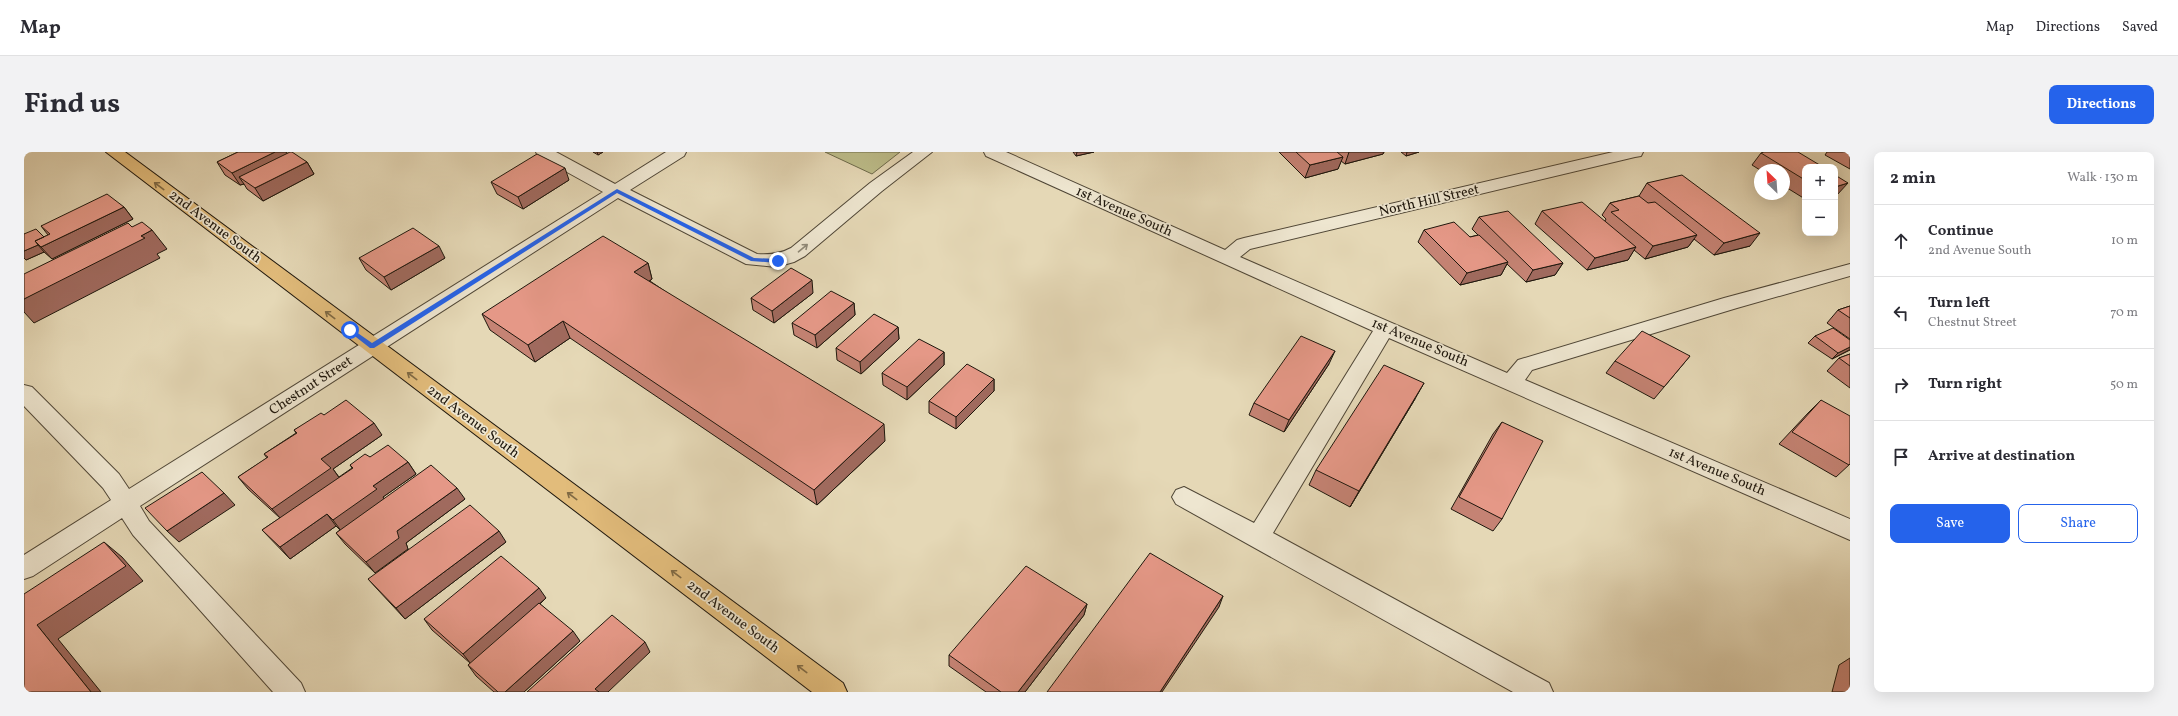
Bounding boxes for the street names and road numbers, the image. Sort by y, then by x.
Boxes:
street label: North Hill Street [1377,180,1481,222]
street label: 1st Avenue South [1073,182,1175,242]
street label: 2nd Avenue South [165,186,265,268]
street label: 1st Avenue South [1368,314,1472,372]
street label: Chestnut Street [266,352,356,420]
street label: 2nd Avenue South [423,381,523,463]
street label: 1st Avenue South [1665,443,1769,501]
street label: 2nd Avenue South [683,576,783,658]

